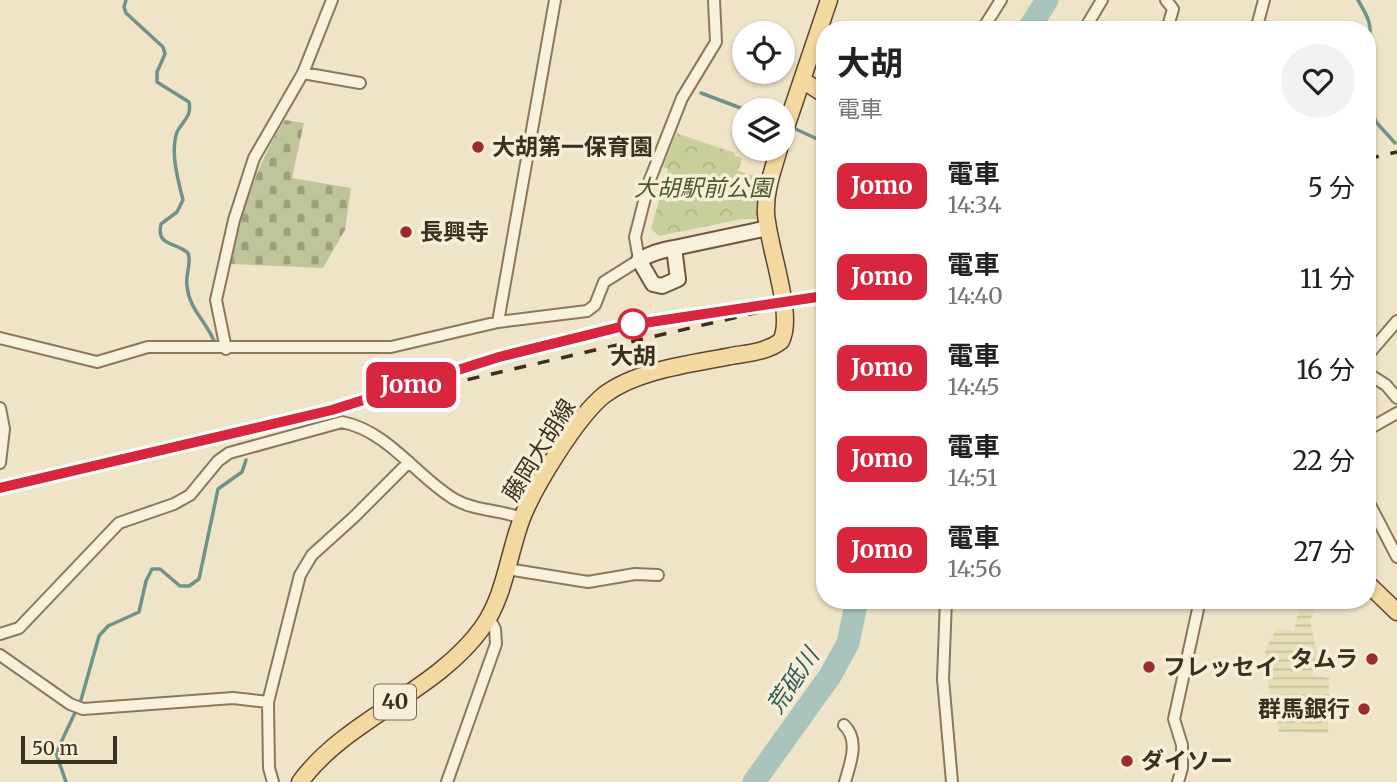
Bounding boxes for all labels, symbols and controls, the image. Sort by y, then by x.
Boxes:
map controls [732,21,795,161]
button: locate [732,21,795,84]
text: 大胡 [837,43,903,84]
button: heart [1281,44,1355,118]
text: 電車 [837,94,883,123]
button: layers [732,98,795,161]
place label: 大胡第一保育園 [492,132,653,161]
marker: 大胡第一保育園 [470,139,486,155]
text: 電車 [948,157,1000,190]
text: Jomo [851,170,913,201]
text: 5 分 [1308,171,1355,204]
park label: 大胡駅前公園 [634,173,775,202]
text: 14:34 [948,190,1002,219]
place label: 長興寺 [420,217,489,246]
marker: 長興寺 [398,224,414,240]
text: 電車 [948,248,1000,281]
text: Jomo [851,261,913,292]
text: 11 分 [1300,262,1355,295]
text: 14:40 [948,281,1003,310]
marker: 大胡 [618,309,648,339]
text: 電車 [948,339,1000,372]
place label: 大胡 [610,341,656,370]
text: Jomo [851,352,913,383]
text: 16 分 [1296,353,1355,386]
line badge: Jomo [362,362,460,408]
text: Jomo [380,369,442,400]
text: 14:45 [948,372,1000,401]
street label: 藤岡大胡線 [496,393,581,506]
text: 電車 [948,430,1000,463]
text: Jomo [851,443,913,474]
text: 22 分 [1292,444,1355,477]
text: 14:51 [948,463,997,492]
text: 電車 [948,521,1000,554]
text: Jomo [851,534,913,565]
text: 27 分 [1293,535,1355,568]
text: 14:56 [948,554,1002,583]
water label: 荒砥川 [760,640,827,719]
place label: タムラ [1290,644,1358,673]
marker: タムラ [1364,651,1380,667]
place label: フレッセイ [1163,652,1278,681]
marker: フレッセイ [1141,659,1157,675]
road number: 40 [374,684,416,720]
place label: 群馬銀行 [1258,694,1350,723]
marker: 群馬銀行 [1356,701,1372,717]
scale bar [21,733,117,765]
text: 50 m [32,736,78,760]
place label: ダイソー [1141,746,1233,775]
marker: ダイソー [1119,753,1135,769]

